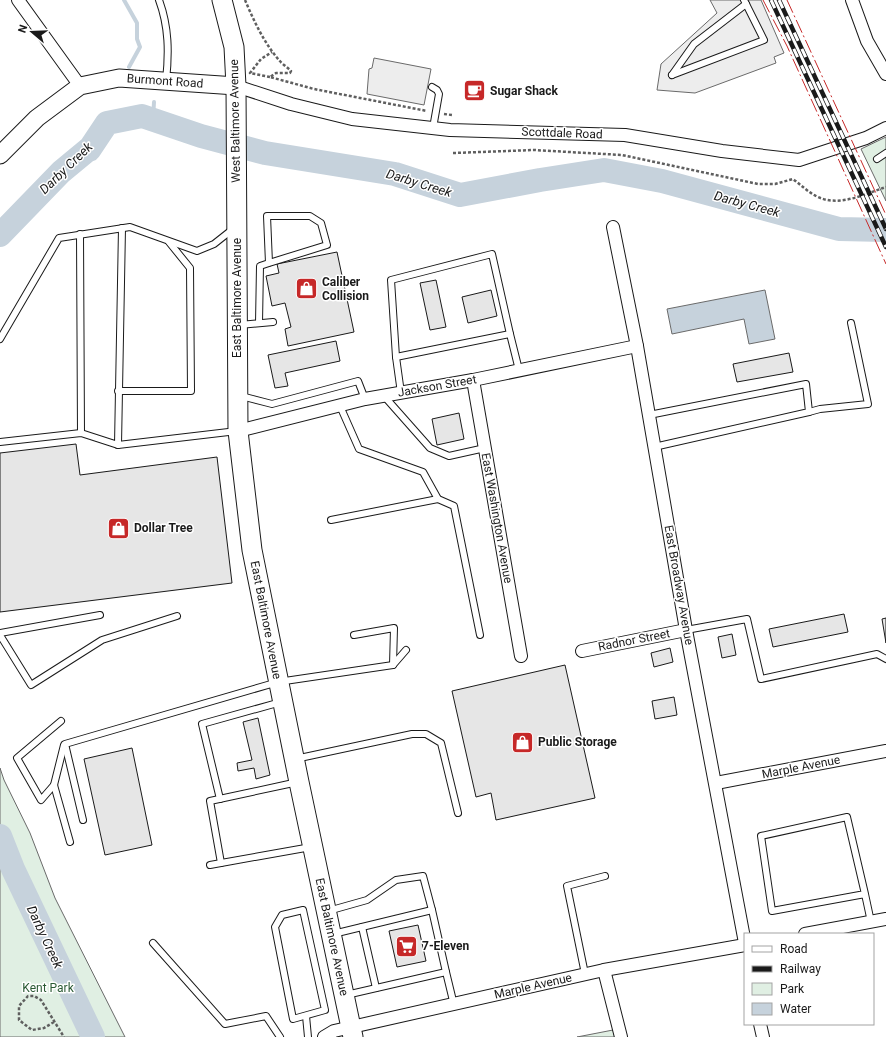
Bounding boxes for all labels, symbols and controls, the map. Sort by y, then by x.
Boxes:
north arrow [12,12,52,52]
text: N [16,23,31,35]
street label: West Baltimore Avenue [227,59,243,183]
street label: Burmont Road [126,71,204,91]
cafe icon: Sugar Shack [462,78,488,104]
place label: Sugar Shack [490,84,559,98]
street label: Scottdale Road [521,125,603,141]
water label: Darby Creek [36,139,96,197]
water label: Darby Creek [384,166,454,200]
water label: Darby Creek [712,188,782,220]
street label: East Baltimore Avenue [230,238,244,358]
place label: Caliber Collision [322,275,369,303]
shop icon: Caliber Collision [294,276,320,302]
street label: Jackson Street [396,372,478,400]
street label: East Washington Avenue [479,452,515,584]
shop icon: Dollar Tree [106,515,132,541]
place label: Dollar Tree [134,521,193,535]
street label: East Broadway Avenue [662,524,696,646]
street label: East Baltimore Avenue [248,560,284,680]
street label: Radnor Street [597,626,671,654]
shop icon: Public Storage [510,729,536,755]
place label: Public Storage [538,735,617,749]
street label: Marple Avenue [761,753,841,781]
street label: East Baltimore Avenue [313,877,351,997]
water label: Darby Creek [24,903,66,971]
supermarket icon: 7-Eleven [394,933,420,959]
legend [744,933,874,1025]
place label: 7-Eleven [422,939,469,953]
text: Road [780,942,808,956]
text: Railway [780,962,821,976]
street label: Marple Avenue [493,970,573,1002]
park label: Kent Park [22,981,75,995]
text: Park [780,982,805,996]
text: Water [780,1002,811,1016]

